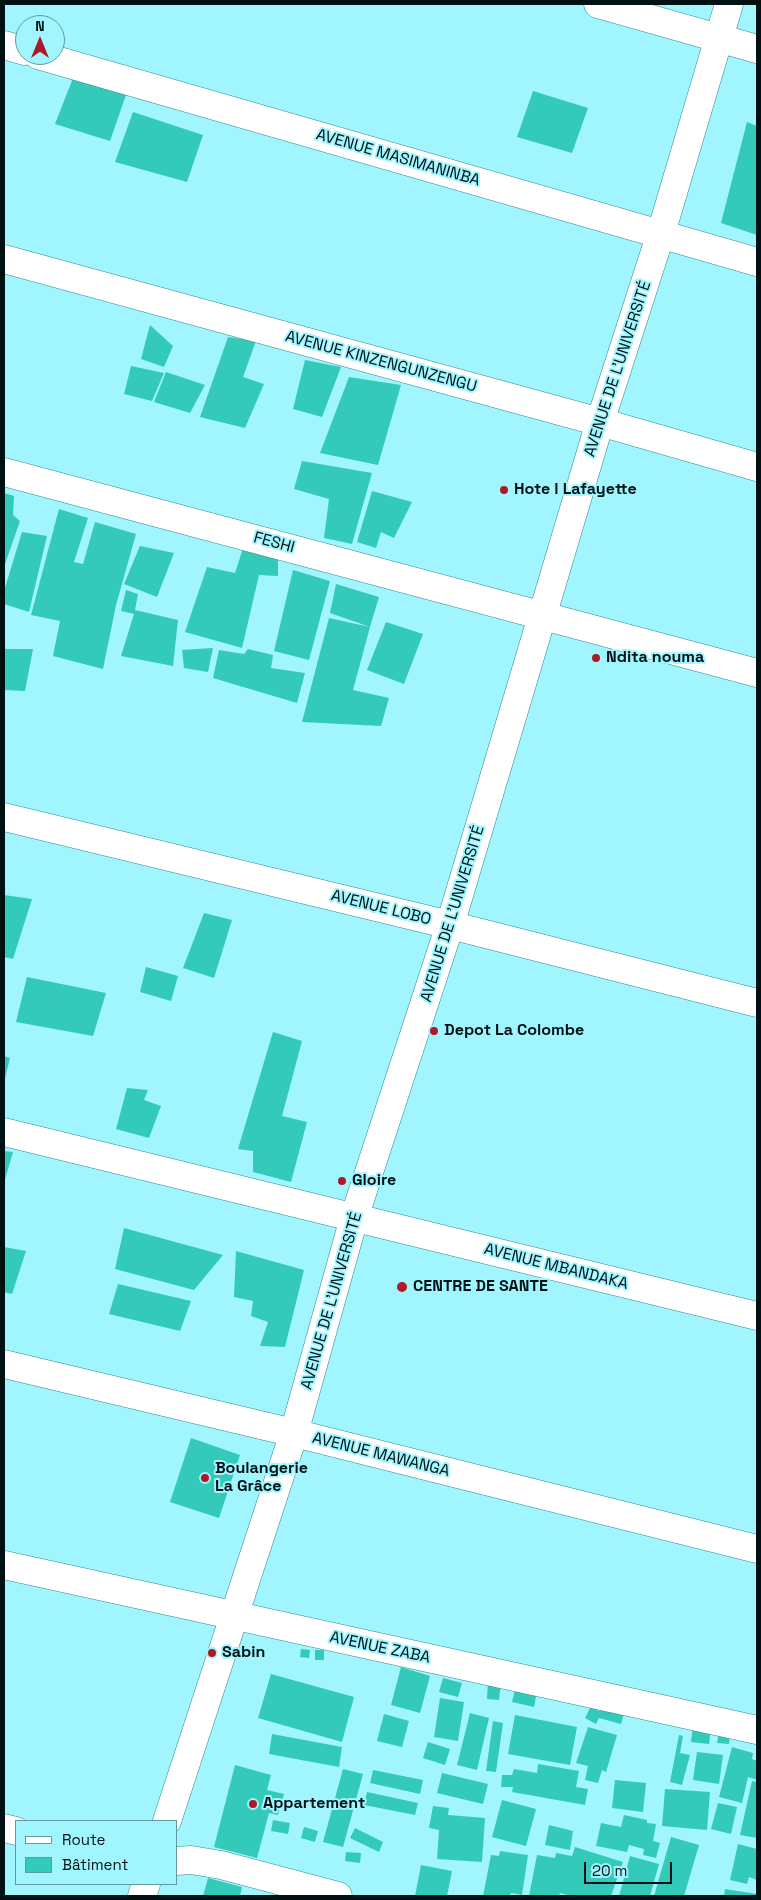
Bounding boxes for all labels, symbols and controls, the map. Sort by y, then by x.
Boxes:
north arrow [15,15,65,65]
text: N [35,17,45,35]
street label: AVENUE MASIMANINBA [314,125,482,191]
street label: AVENUE DE L’UNIVERSITÉ [580,279,656,459]
street label: AVENUE KINZENGUNZENGU [283,327,479,397]
place label: Hote l Lafayette [514,480,637,500]
marker: Hote l Lafayette [498,484,510,496]
street label: FESHI [251,528,297,558]
place label: Ndita nouma [606,648,704,668]
marker: Ndita nouma [590,652,602,664]
street label: AVENUE DE L’UNIVERSITÉ [417,823,489,1005]
street label: AVENUE LOBO [329,886,433,930]
place label: Depot La Colombe [444,1021,584,1041]
marker: Depot La Colombe [428,1025,440,1037]
place label: Gloire [352,1171,396,1191]
marker: Gloire [336,1175,348,1187]
street label: AVENUE DE L’UNIVERSITÉ [297,1210,367,1392]
street label: AVENUE MBANDAKA [482,1240,630,1294]
place label: CENTRE DE SANTE [413,1277,548,1297]
marker: CENTRE DE SANTE [395,1280,409,1294]
street label: AVENUE MAWANGA [310,1429,452,1481]
place label: Boulangerie La Grâce [215,1459,308,1497]
marker: Boulangerie La Grâce [199,1472,211,1484]
street label: AVENUE ZABA [328,1628,432,1668]
place label: Sabin [222,1643,265,1663]
marker: Sabin [206,1647,218,1659]
place label: Appartement [263,1794,365,1814]
marker: Appartement [247,1798,259,1810]
legend [15,1820,178,1885]
text: Route [62,1830,105,1849]
scale bar [586,1852,674,1884]
text: Bâtiment [62,1855,128,1874]
text: 20 m [592,1861,627,1880]

